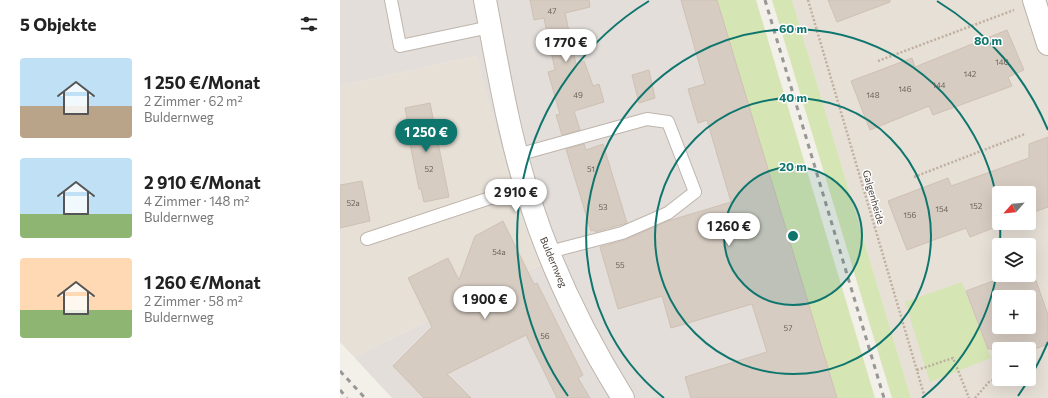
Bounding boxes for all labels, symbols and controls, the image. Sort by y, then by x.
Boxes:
house number: 47 [548,6,556,16]
icon: filters [298,13,320,35]
text: 5 Objekte [20,14,97,35]
text: 60 m [779,21,807,35]
pin: 1 770 € [529,29,603,63]
text: 80 m [974,33,1002,47]
text: 1 770 € [545,34,587,50]
house number: 140 [995,57,1009,67]
house number: 142 [964,69,977,79]
text: 1 250 €/Monat [144,72,260,93]
icon: home [52,74,100,122]
house number: 144 [932,80,946,90]
house number: 146 [898,84,912,94]
house number: 49 [573,90,583,100]
text: 40 m [779,90,807,104]
house number: 148 [866,90,880,100]
text: 2 Zimmer · 62 m² [144,93,243,109]
text: Buldernweg [144,109,214,125]
pin: 1 250 € [389,119,463,153]
text: 1 250 € [404,124,448,140]
text: 20 m [779,159,807,173]
house number: 52 [424,164,434,174]
house number: 51 [587,164,595,174]
street label: Galgenheide [861,168,887,226]
text: 2 910 €/Monat [144,172,261,193]
icon: home [52,174,100,222]
pin: 2 910 € [479,179,553,213]
text: 2 910 € [494,184,538,200]
north arrow [992,186,1036,230]
map controls [992,186,1036,386]
text: 4 Zimmer · 148 m² [144,193,249,209]
house number: 52a [346,198,360,208]
house number: 152 [970,201,983,211]
house number: 53 [598,202,608,212]
house number: 154 [936,204,949,214]
text: Buldernweg [144,209,214,225]
house number: 156 [904,210,917,220]
pin: 1 260 € [692,213,766,247]
text: 1 260 € [707,218,751,234]
centre of rings [786,229,800,243]
street label: Buldernweg [538,235,570,290]
button: layers [992,238,1036,282]
house number: 54a [492,247,506,257]
house number: 55 [615,260,625,270]
text: 1 260 €/Monat [144,272,261,293]
icon: home [52,274,100,322]
pin: 1 900 € [448,286,522,320]
button: + [992,290,1036,334]
text: 1 900 € [462,291,508,307]
text: 2 Zimmer · 58 m² [144,293,243,309]
text: Buldernweg [144,309,214,325]
house number: 57 [784,323,792,333]
house number: 56 [540,331,550,341]
button: − [992,342,1036,386]

